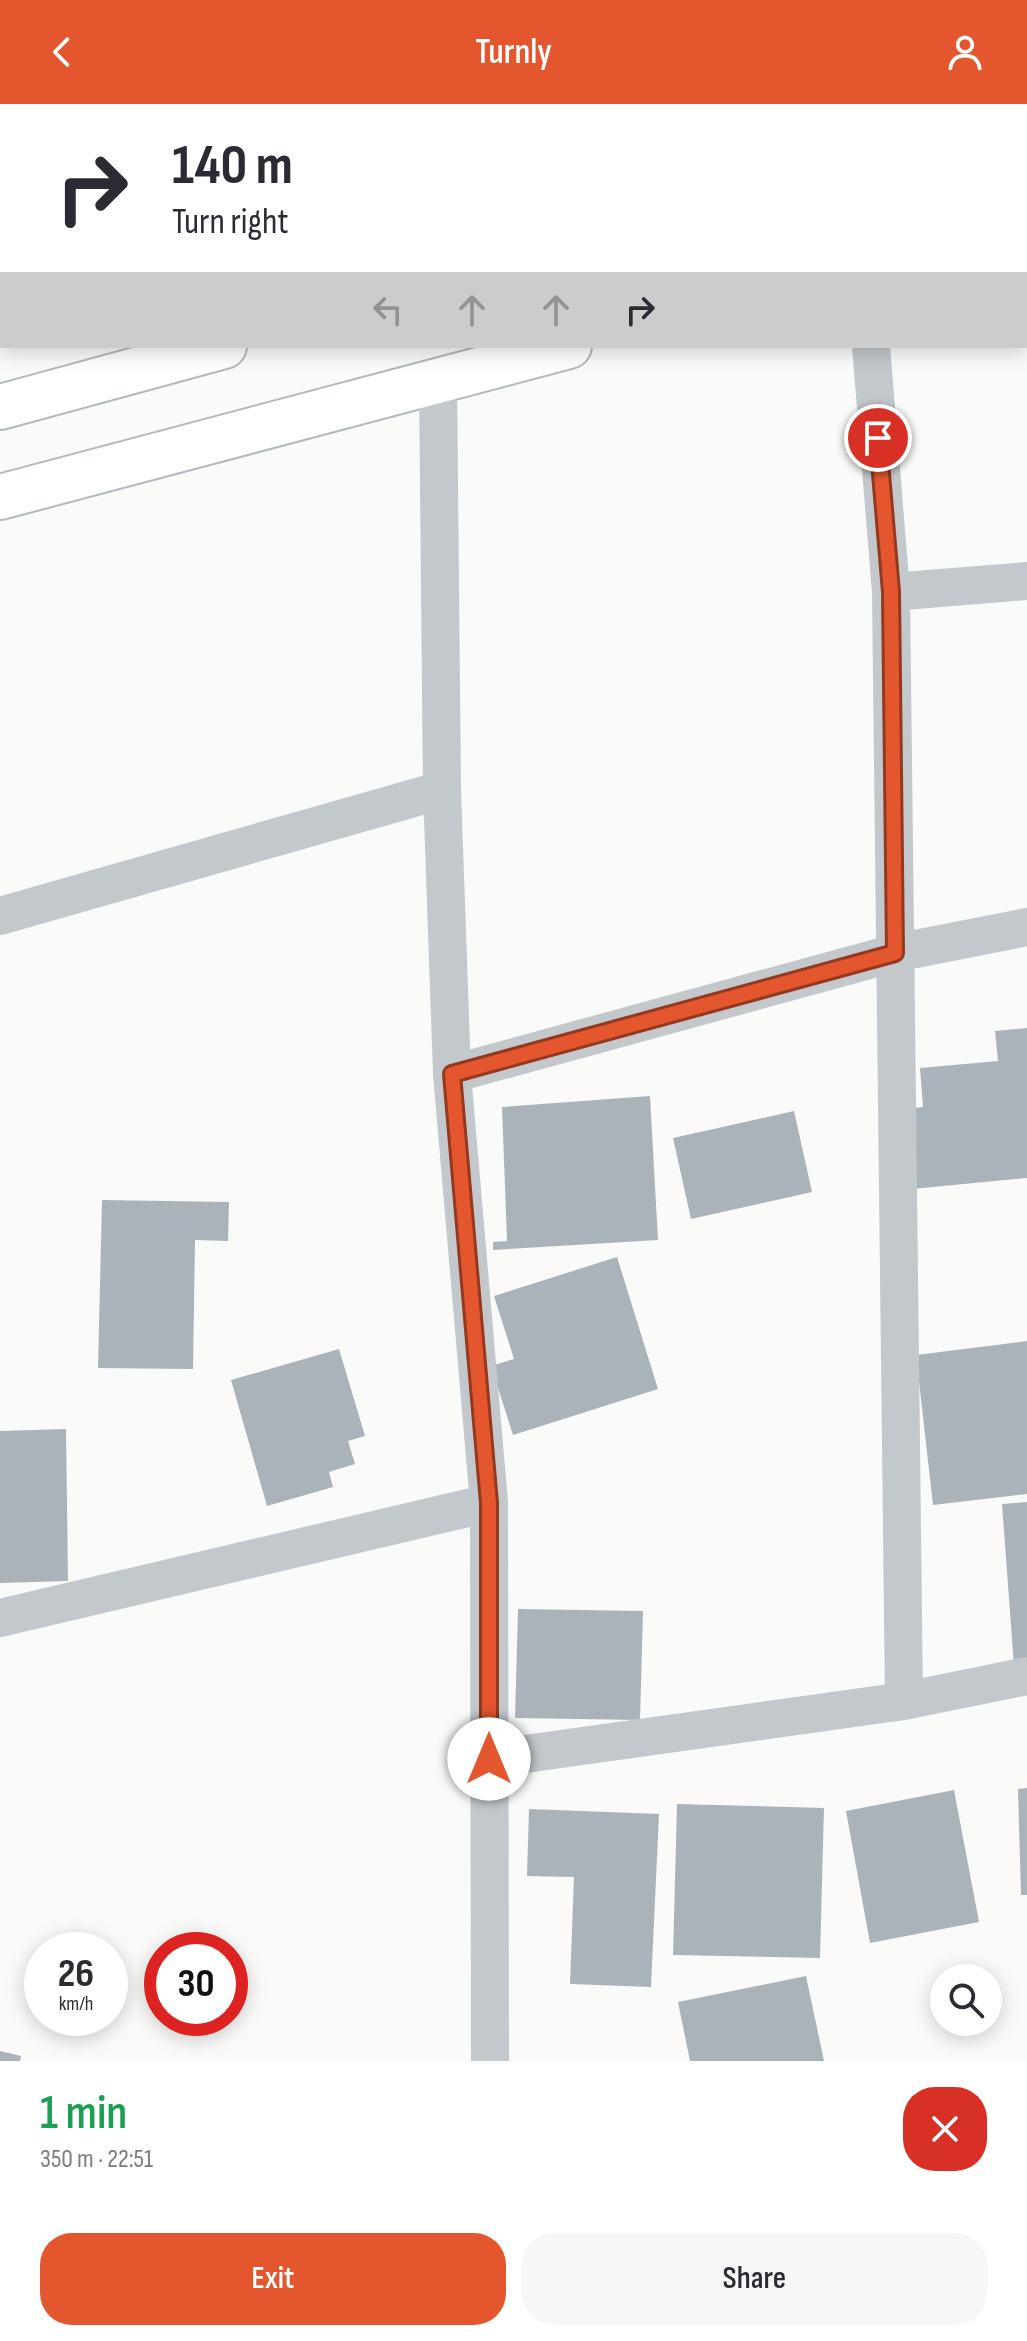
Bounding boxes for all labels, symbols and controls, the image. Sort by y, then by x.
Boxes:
icon: back [40,30,84,74]
icon: person [943,30,987,74]
text: Turnly [475,31,552,74]
text: 140 m [172,133,293,200]
icon: right [40,136,144,240]
text: Turn right [172,201,289,244]
icon: left [366,288,410,332]
icon: ahead [450,288,494,332]
icon: ahead [534,288,578,332]
icon: right [618,288,662,332]
pin [844,404,912,472]
icon: arrive [856,416,900,460]
position arrow [447,1717,531,1801]
speed limit sign: 30 [144,1932,248,2036]
text: 26 [58,1950,94,1998]
map controls [930,1964,1002,2036]
button: search [930,1964,1002,2036]
text: km/h [59,1992,93,2016]
text: 1 min [40,2085,127,2142]
button: close [903,2087,987,2171]
text: 350 m · 22:51 [40,2144,153,2175]
button: Exit [40,2233,506,2325]
button: Share [522,2233,987,2325]

